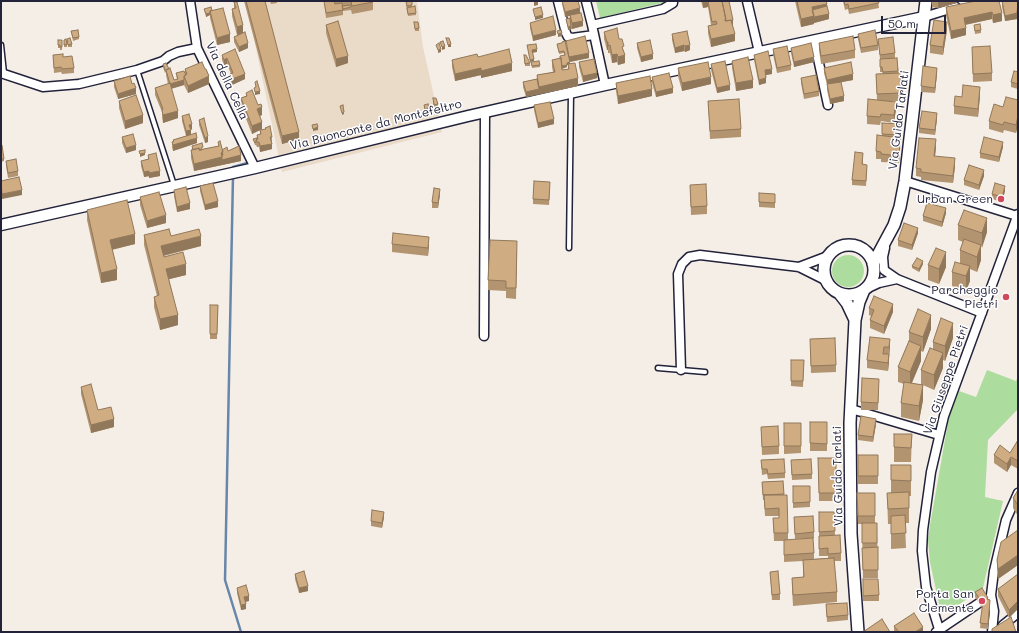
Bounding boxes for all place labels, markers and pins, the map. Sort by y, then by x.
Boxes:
place label: Urban Green [917,192,993,206]
marker: Urban Green [996,194,1006,204]
place label: Parcheggio Pietri [931,283,998,311]
marker: Parcheggio Pietri [1001,292,1011,302]
place label: Porta San Clemente [916,587,974,615]
marker: Porta San Clemente [977,596,987,606]

